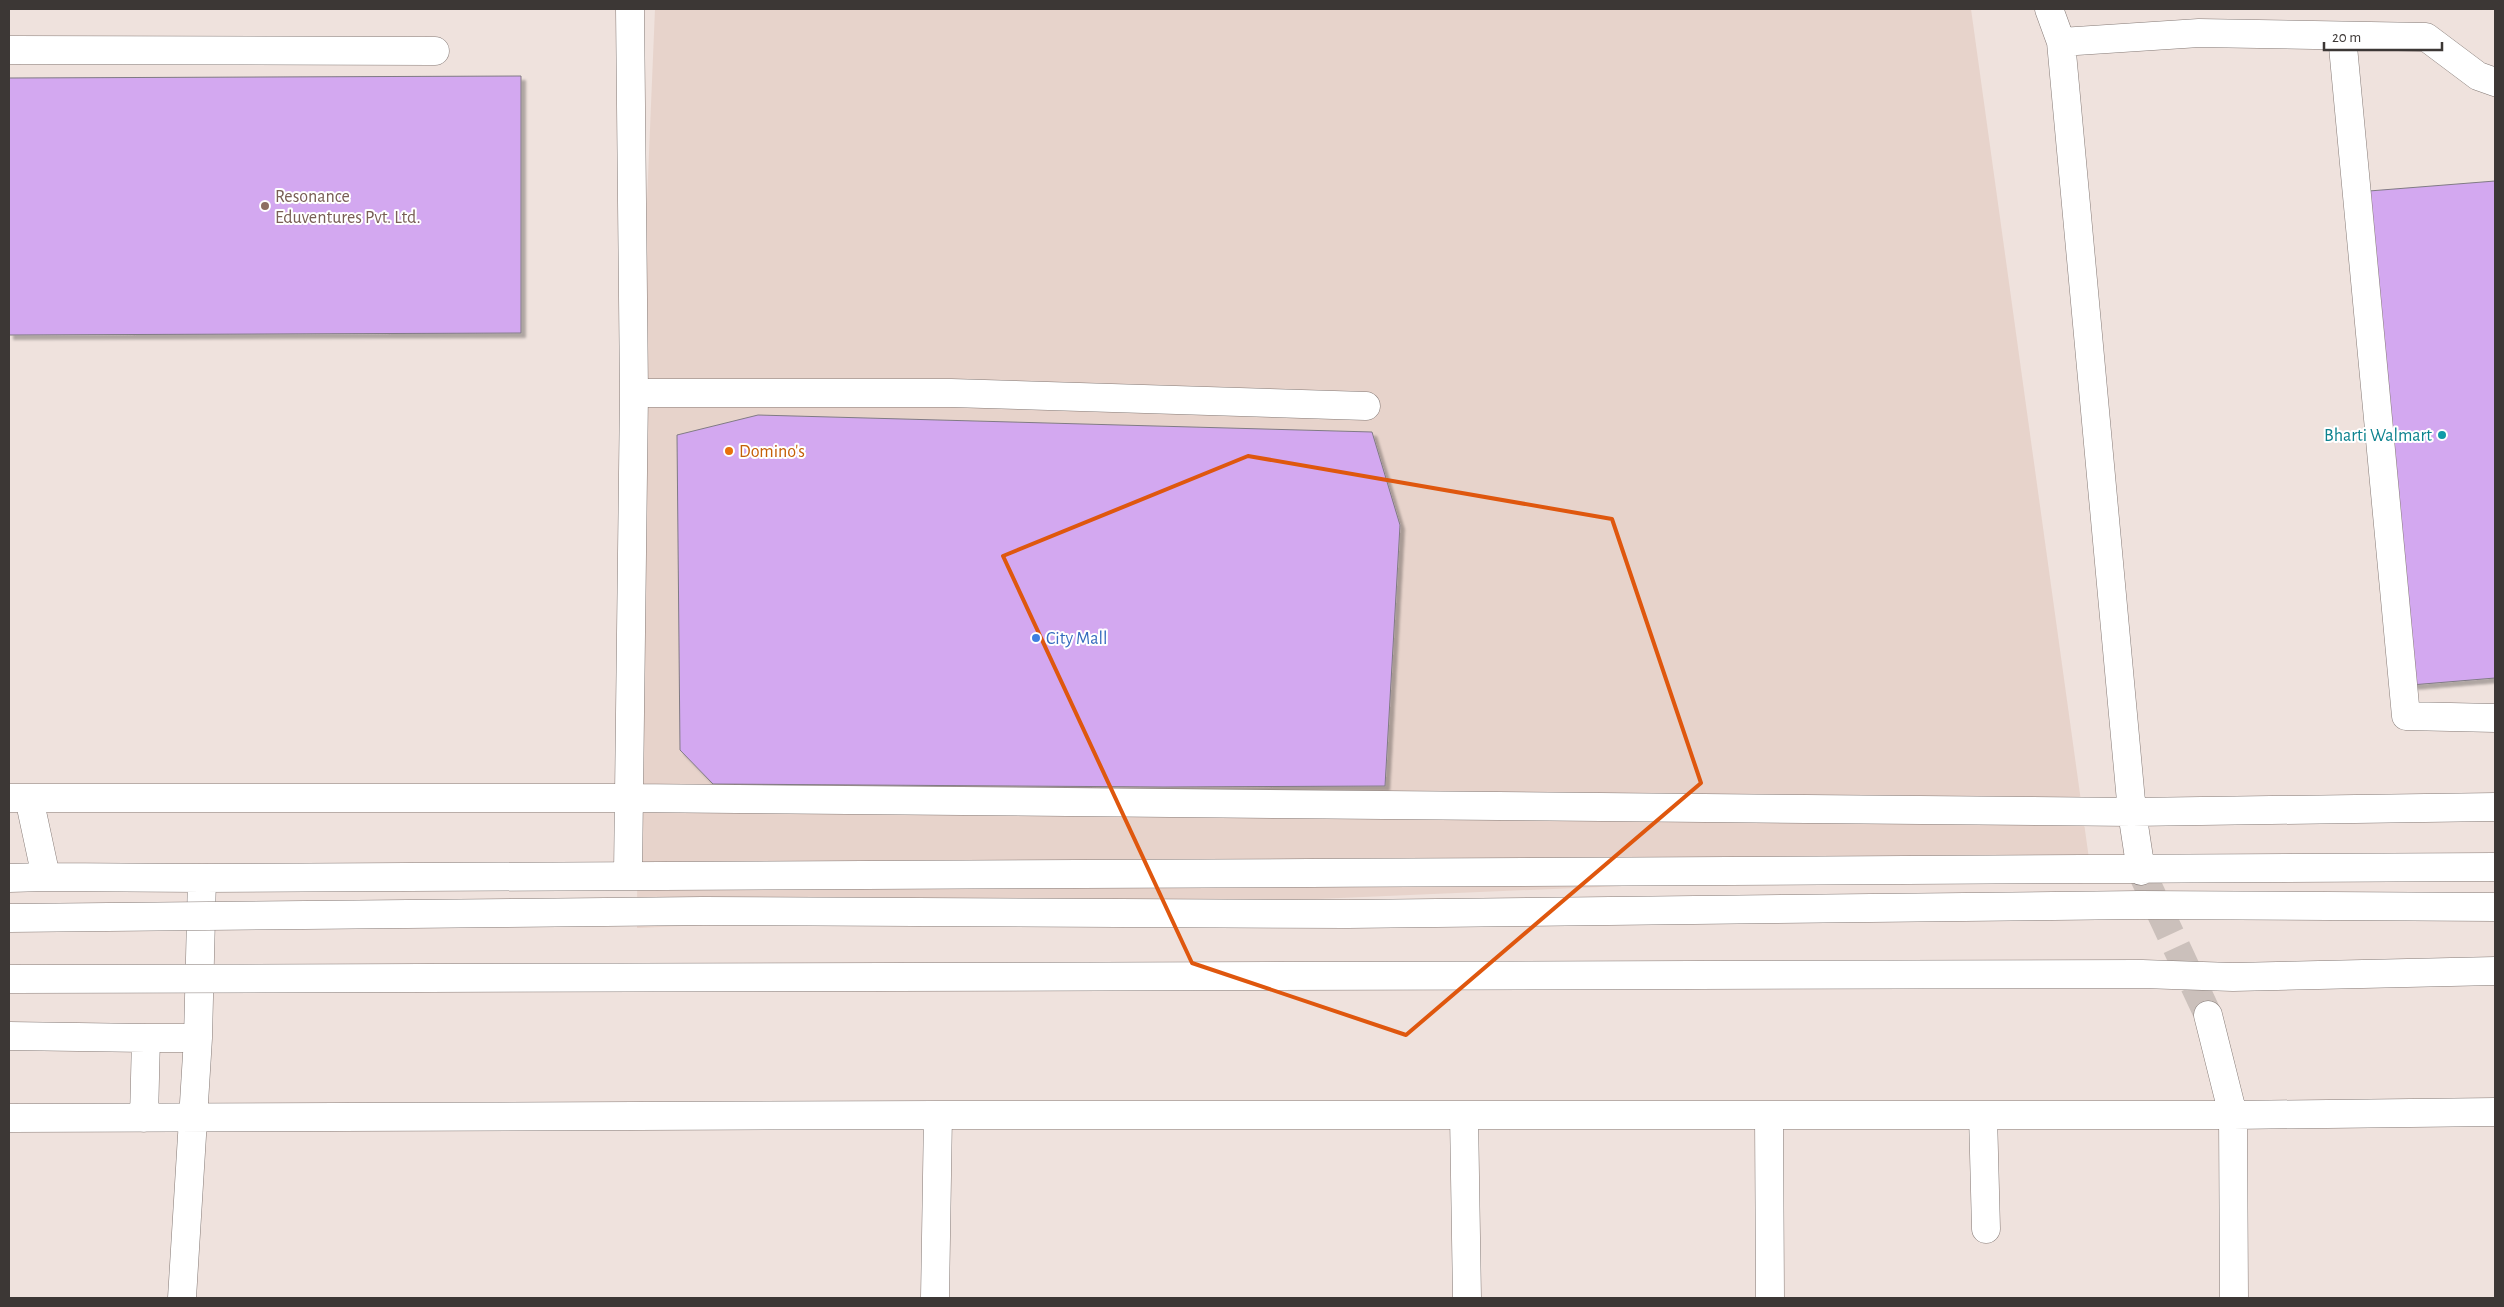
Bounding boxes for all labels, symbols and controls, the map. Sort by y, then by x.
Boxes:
scale bar [2324,20,2442,52]
text: 20 m [2332,30,2361,45]
place label: Resonance Eduventures Pvt. Ltd. [275,188,421,227]
marker: Resonance Eduventures Pvt. Ltd. [259,200,271,212]
place label: Bharti Walmart [2324,427,2432,445]
marker: Bharti Walmart [2436,429,2448,441]
place label: Domino's [739,443,805,461]
marker: Domino's [723,445,735,457]
place label: City Mall [1046,630,1107,648]
marker: City Mall [1030,632,1042,644]

